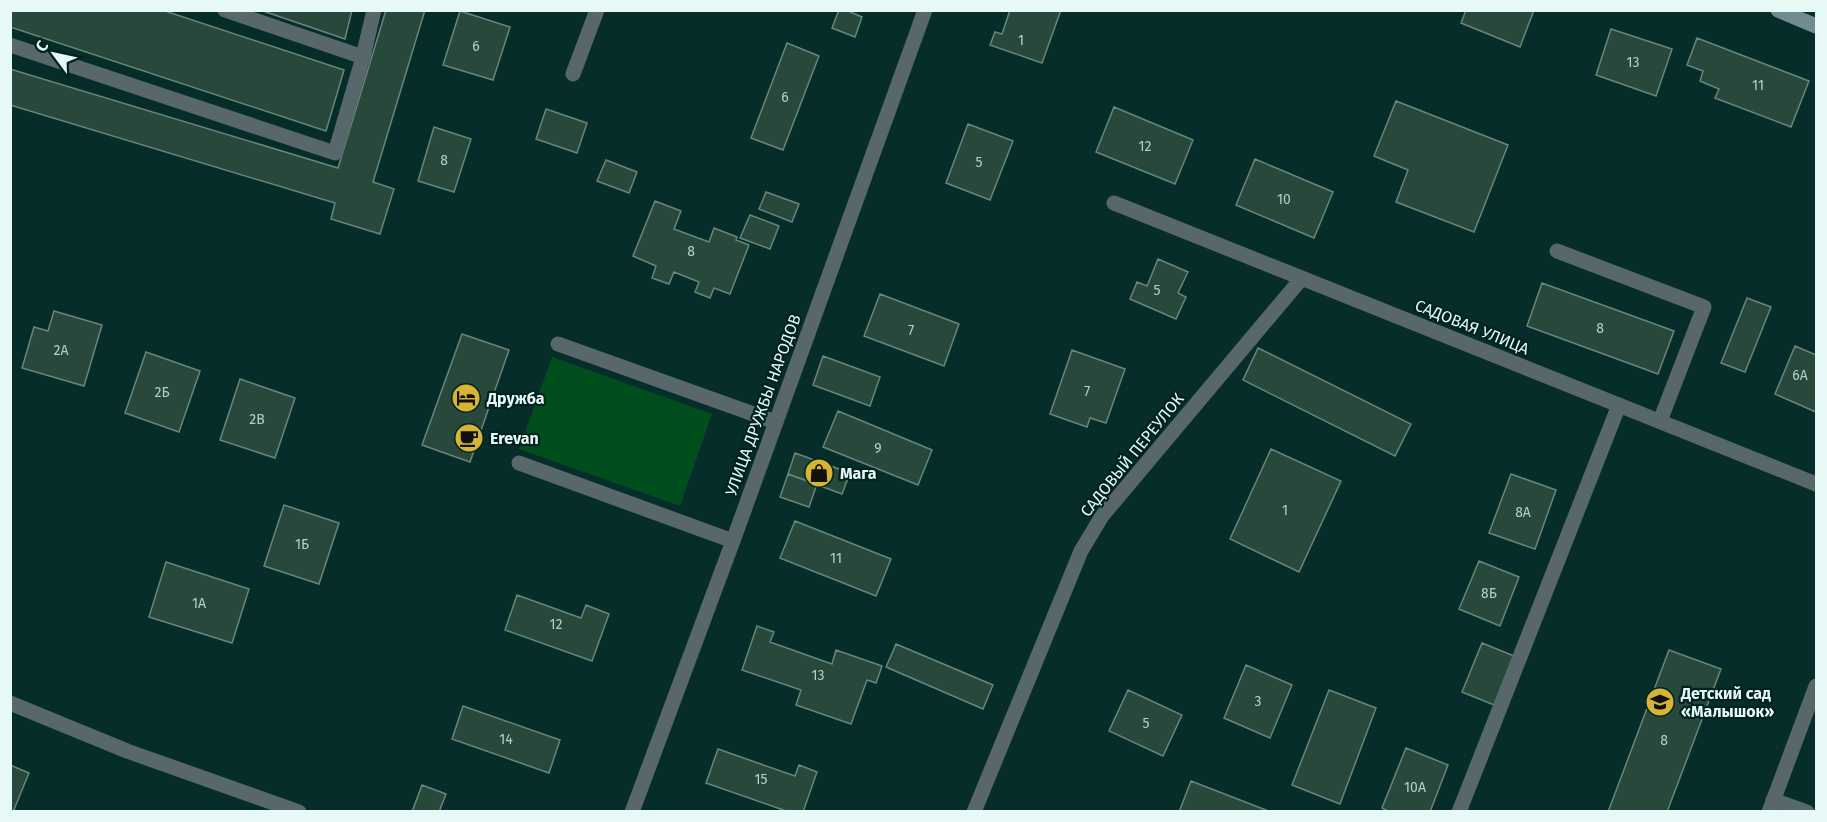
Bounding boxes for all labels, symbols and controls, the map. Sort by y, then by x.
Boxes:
north arrow [24,24,84,84]
house number: 1 [1018,32,1024,49]
text: С [31,36,53,55]
house number: 6 [472,38,480,55]
house number: 13 [1626,54,1640,71]
house number: 11 [1752,77,1764,94]
house number: 6 [781,89,789,106]
house number: 12 [1139,138,1152,155]
house number: 8 [440,152,448,169]
house number: 5 [975,154,983,171]
house number: 10 [1277,191,1291,208]
house number: 8 [687,243,695,260]
house number: 5 [1153,282,1161,299]
street label: САДОВАЯ УЛИЦА [1412,295,1533,359]
street label: УЛИЦА ДРУЖБЫ НАРОДОВ [721,311,805,498]
house number: 8 [1596,320,1604,337]
house number: 7 [908,322,914,339]
house number: 2А [54,342,68,359]
house number: 6А [1792,367,1808,384]
hotel icon: Дружба [450,382,482,414]
house number: 7 [1084,383,1090,400]
house number: 2Б [154,384,170,401]
place label: Дружба [486,389,545,408]
street label: САДОВЫЙ ПЕРЕУЛОК [1076,389,1188,521]
house number: 2В [249,411,265,428]
cafe icon: Erevan [453,422,485,454]
place label: Erevan [490,429,539,448]
house number: 9 [874,440,882,457]
shop icon: Мага [803,457,835,489]
place label: Мага [840,464,877,483]
house number: 1 [1282,502,1288,519]
house number: 8А [1515,504,1531,521]
house number: 1Б [295,536,309,553]
house number: 11 [830,550,842,567]
house number: 8Б [1481,585,1497,602]
house number: 1А [192,595,206,612]
house number: 12 [550,616,563,633]
house number: 13 [811,667,825,684]
place label: Детский сад «Малышок» [1680,684,1774,721]
school or university icon: Детский сад «Малышок» [1644,686,1676,718]
house number: 3 [1255,693,1262,710]
house number: 5 [1142,715,1150,732]
house number: 14 [499,731,513,748]
house number: 8 [1660,732,1668,749]
house number: 15 [754,771,768,788]
house number: 10А [1404,779,1426,796]

